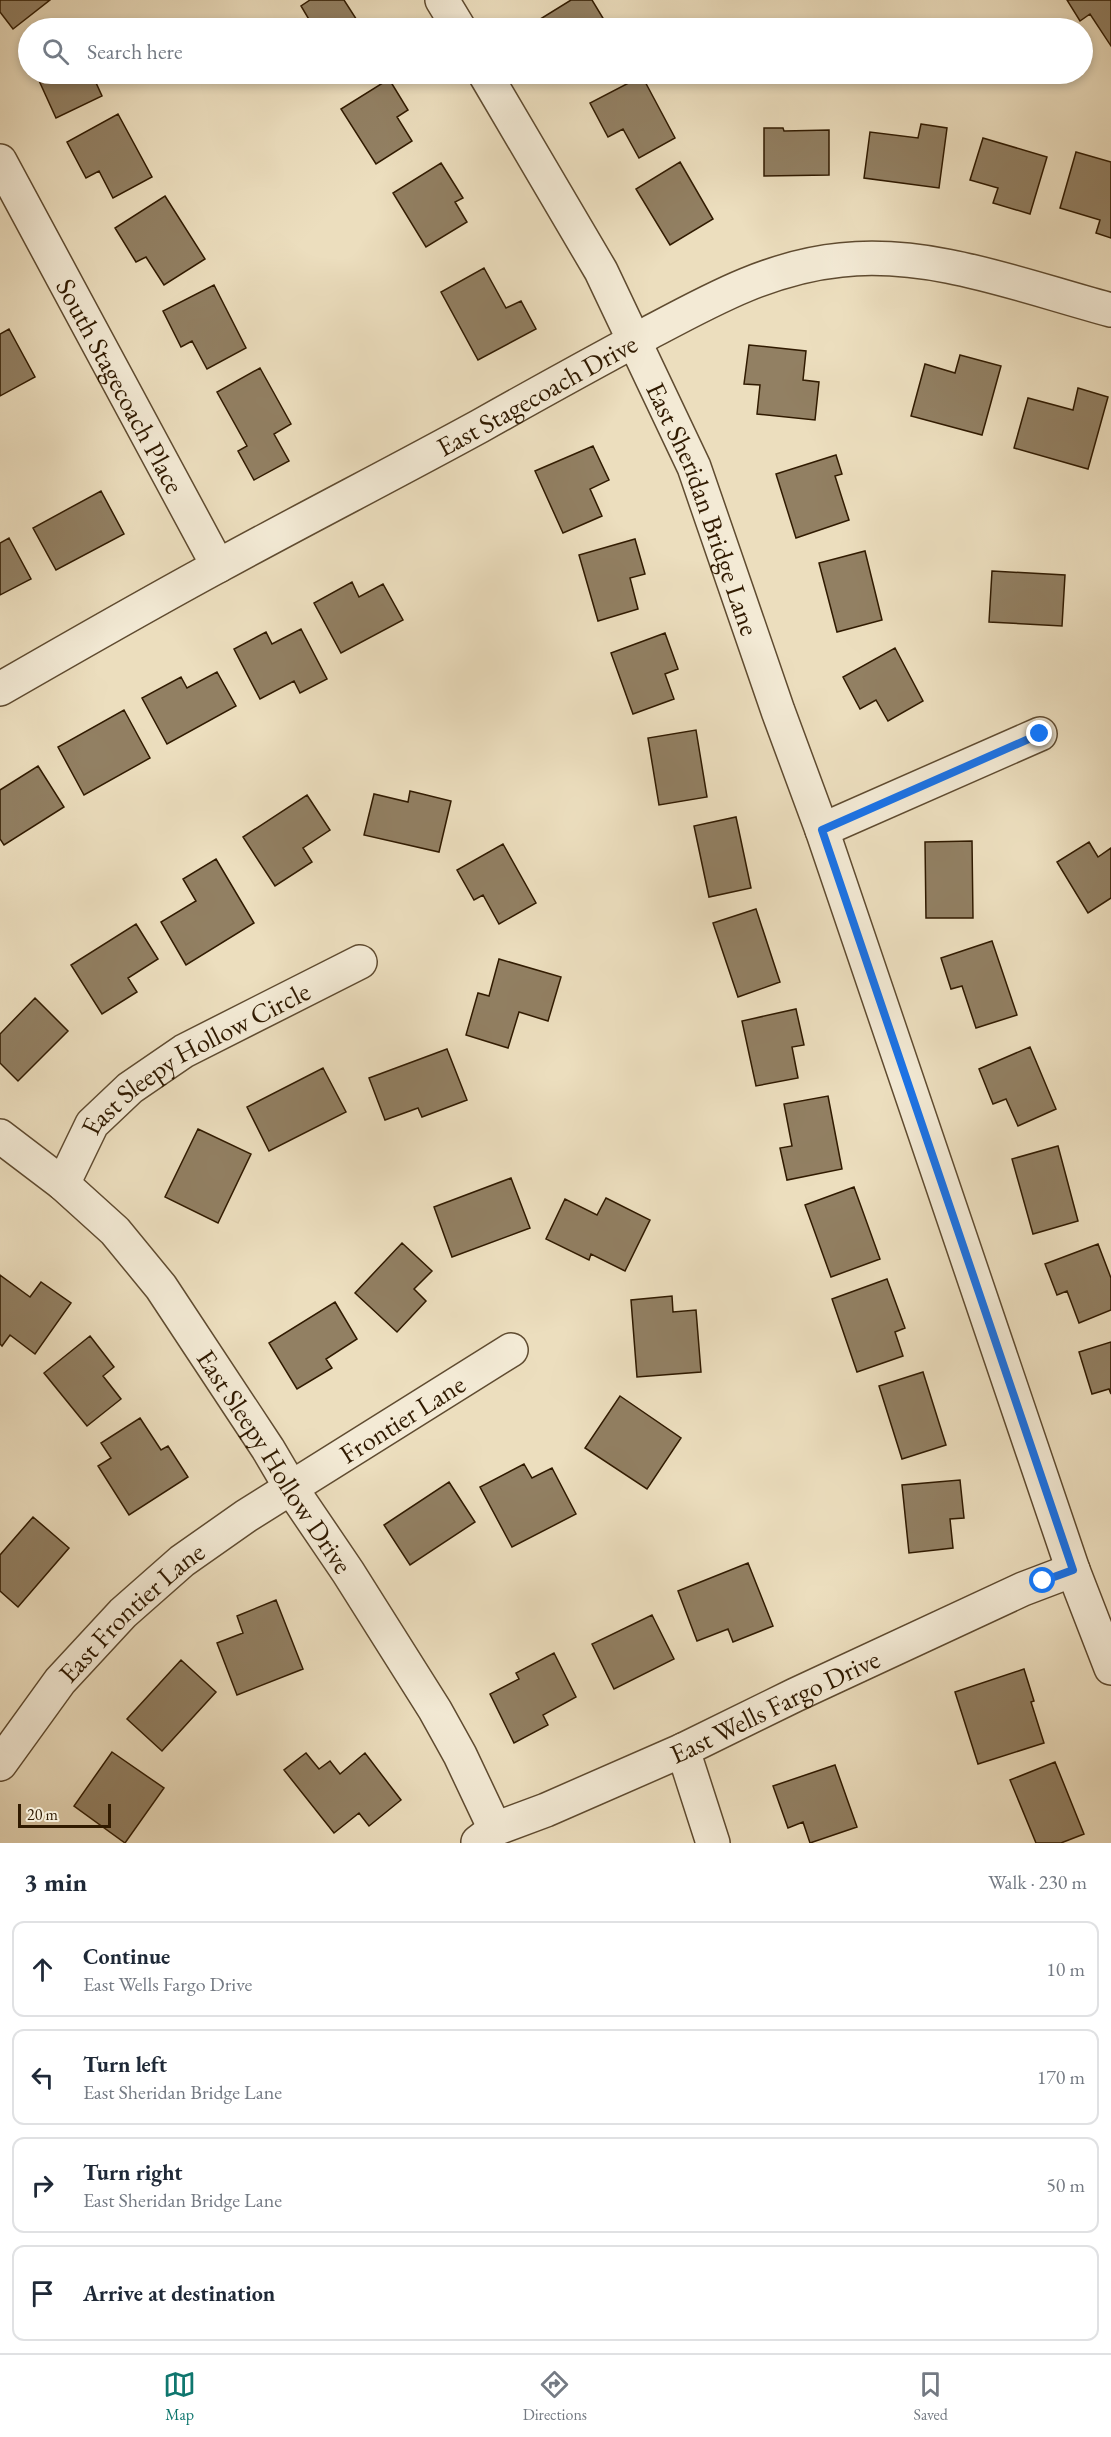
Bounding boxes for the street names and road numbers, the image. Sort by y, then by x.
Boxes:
street label: South Stagecoach Place [49,272,193,499]
street label: East Stagecoach Drive [430,325,643,464]
street label: East Sheridan Bridge Lane [639,376,768,640]
street label: East Sleepy Hollow Circle [72,973,316,1140]
street label: East Sleepy Hollow Drive [189,1342,361,1580]
street label: Frontier Lane [333,1366,471,1471]
street label: East Frontier Lane [50,1533,211,1689]
street label: East Wells Fargo Drive [664,1641,885,1771]

